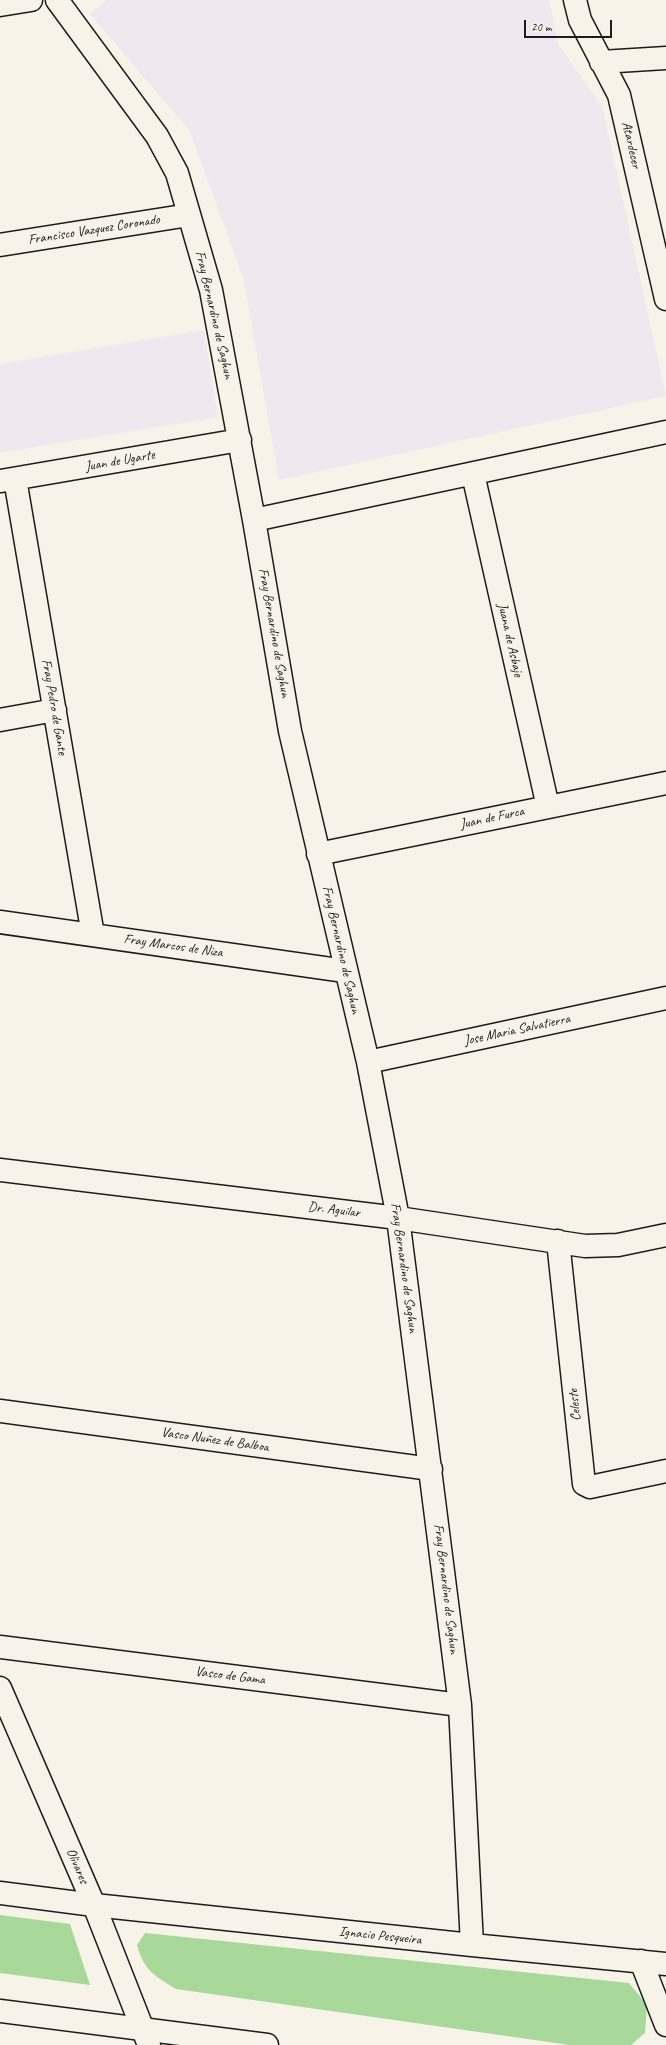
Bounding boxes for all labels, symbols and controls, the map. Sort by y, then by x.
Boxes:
scale bar [526,12,614,38]
text: 20 m [531,19,551,35]
street label: Atardecer [617,120,645,170]
street label: Francisco Vazquez Coronado [27,211,161,249]
street label: Fray Bernardino de Saghun [191,249,237,381]
street label: Juan de Ugarte [84,447,156,475]
street label: Fray Bernardino de Saghun [254,567,294,699]
street label: Juana de Asbaje [493,602,527,678]
street label: Fray Pedro de Gante [37,658,71,756]
street label: Juan de Furca [459,803,525,833]
street label: Fray Bernardino de Saghun [318,884,364,1016]
street label: Fray Marcos de Niza [123,931,223,961]
street label: Jose Maria Salvatierra [463,1011,571,1049]
street label: Dr. Aguilar [307,1198,361,1222]
street label: Fray Bernardino de Saghun [387,1202,421,1334]
street label: Celeste [565,1388,585,1422]
street label: Vasco Nuñez de Balboa [160,1424,270,1456]
street label: Fray Bernardino de Saghun [430,1523,462,1655]
street label: Vasco de Gama [194,1663,266,1689]
street label: Olivares [62,1846,92,1886]
street label: Ignacio Pesqueira [338,1923,422,1949]

